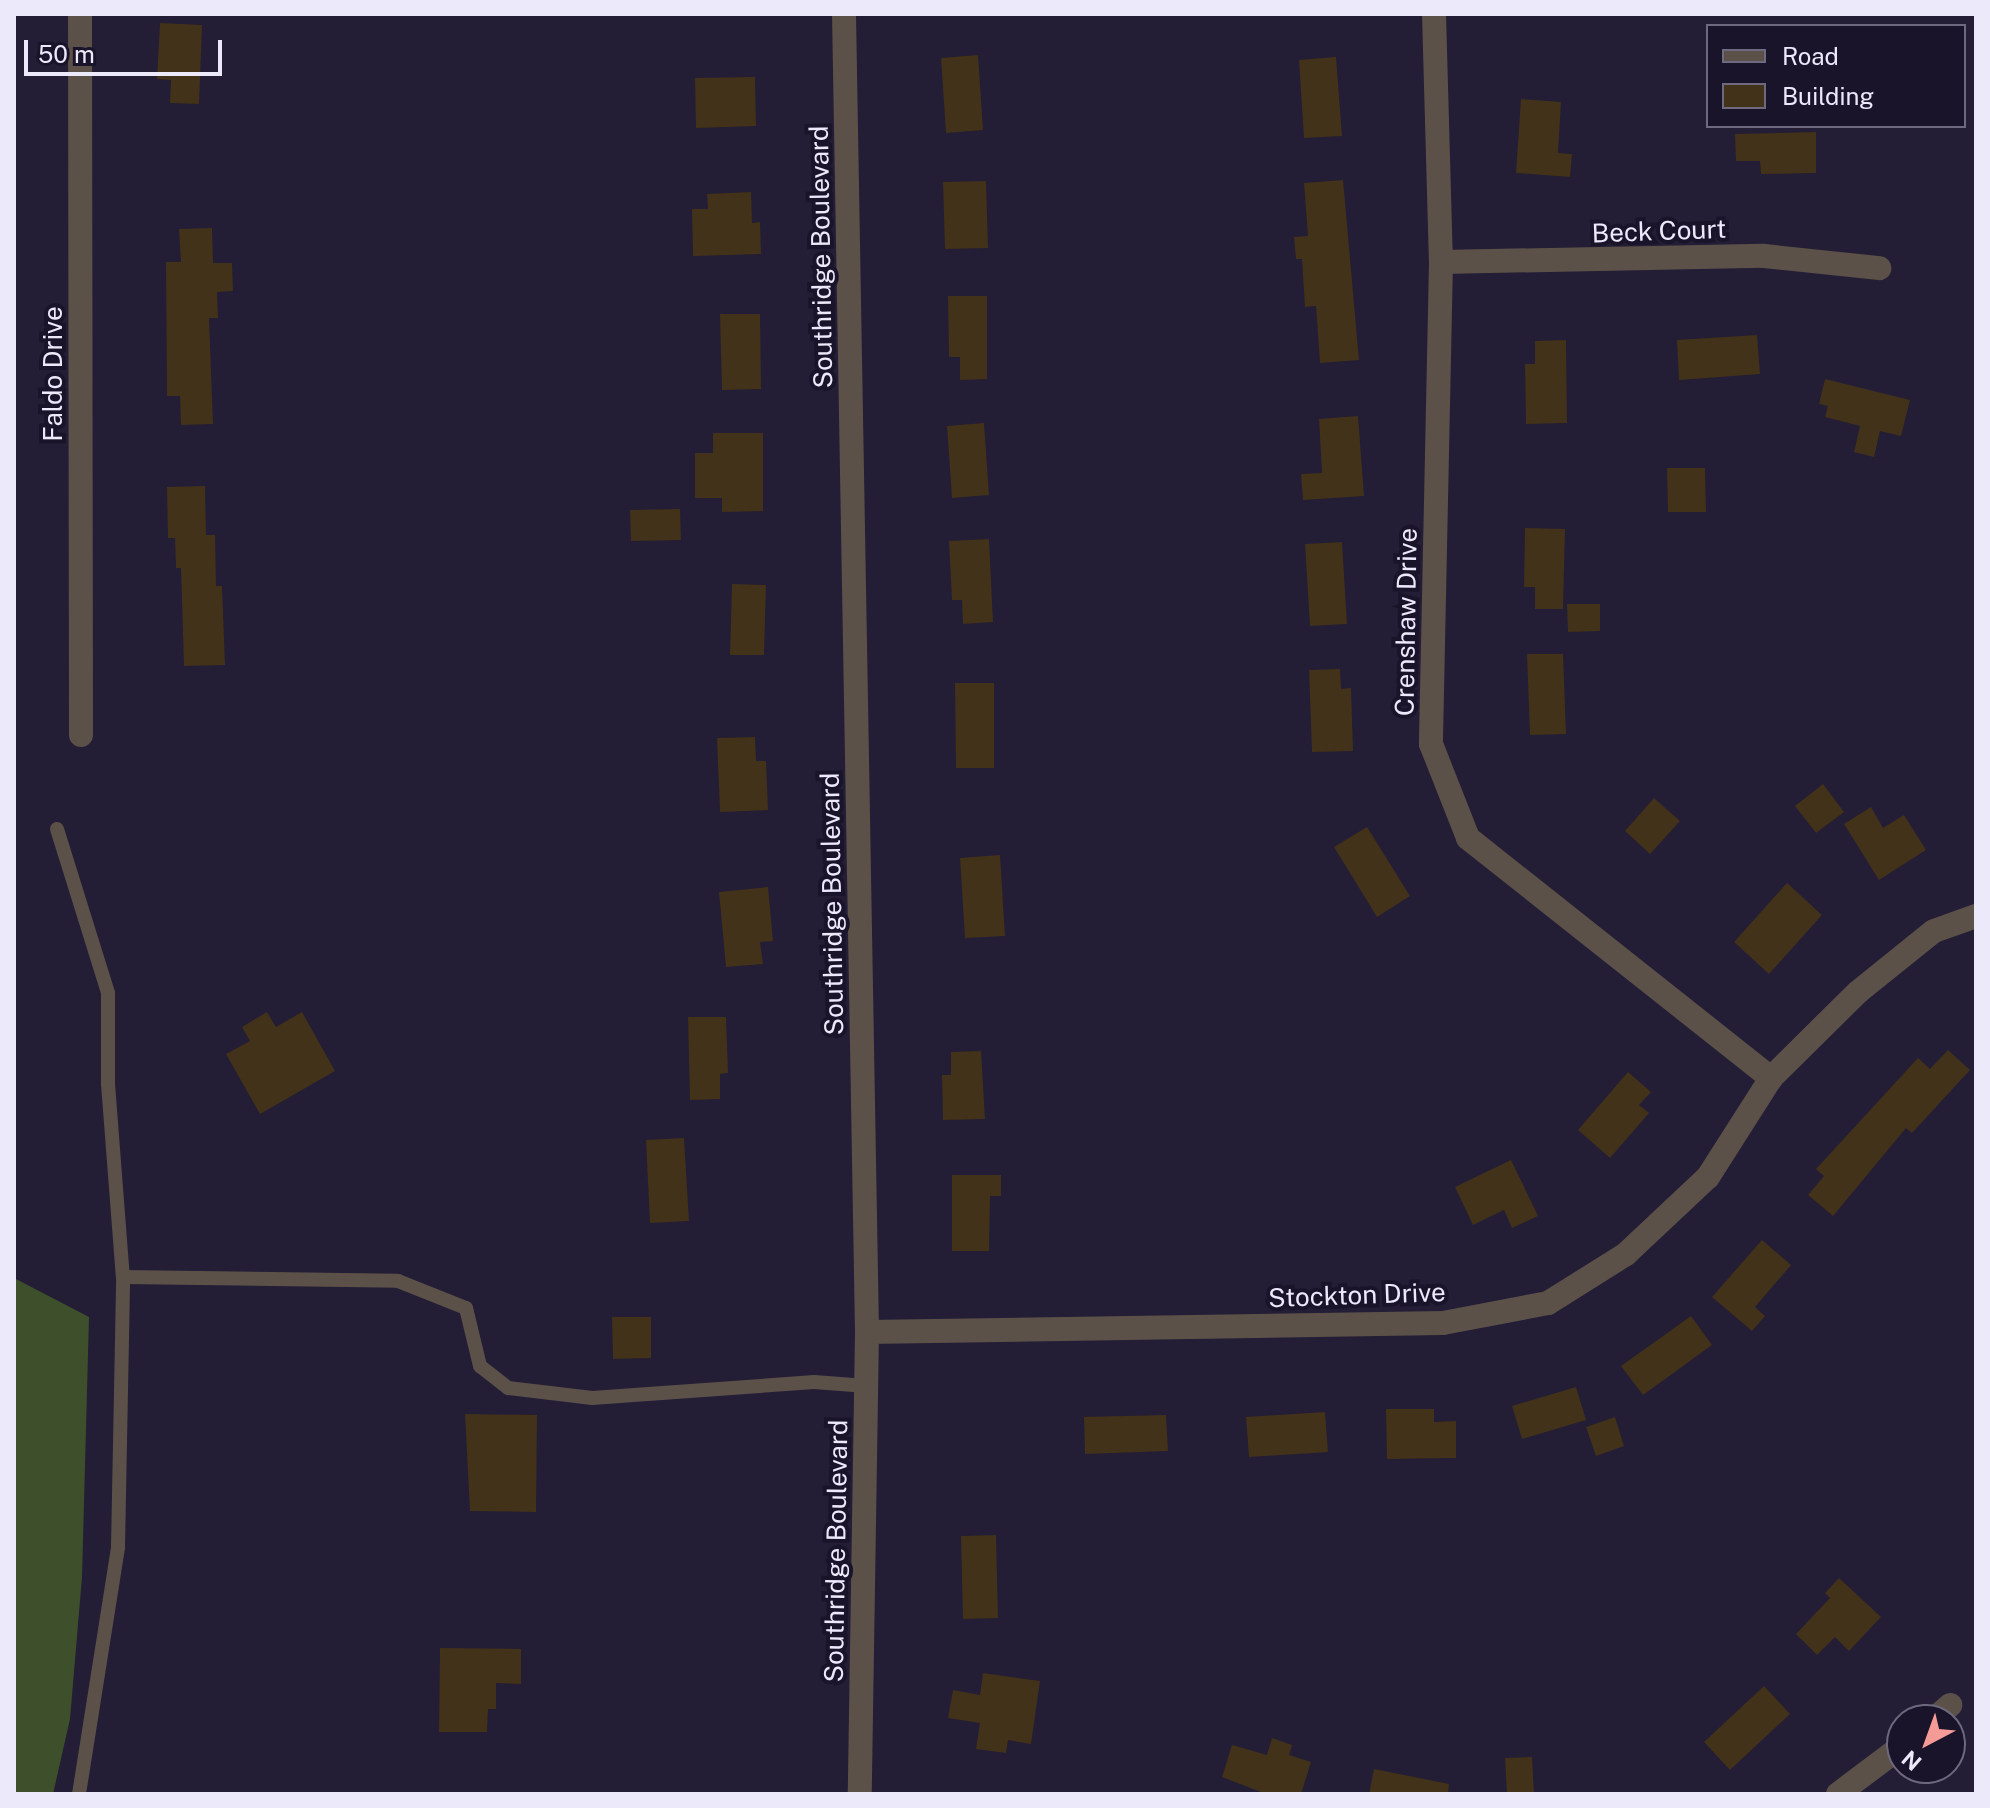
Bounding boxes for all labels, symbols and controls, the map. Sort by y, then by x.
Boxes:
scale bar [28,24,226,74]
legend [1706,24,1966,128]
text: 50 m [38,40,95,68]
text: Road [1782,42,1839,70]
text: Building [1782,82,1874,110]
street label: Southridge Boulevard [803,125,839,389]
street label: Beck Court [1591,213,1727,249]
street label: Faldo Drive [37,306,69,442]
street label: Crenshaw Drive [1389,528,1423,716]
street label: Southridge Boulevard [814,772,850,1036]
street label: Stockton Drive [1268,1276,1446,1314]
street label: Southridge Boulevard [818,1419,854,1683]
north arrow [1886,1704,1966,1784]
text: N [1897,1745,1927,1776]

